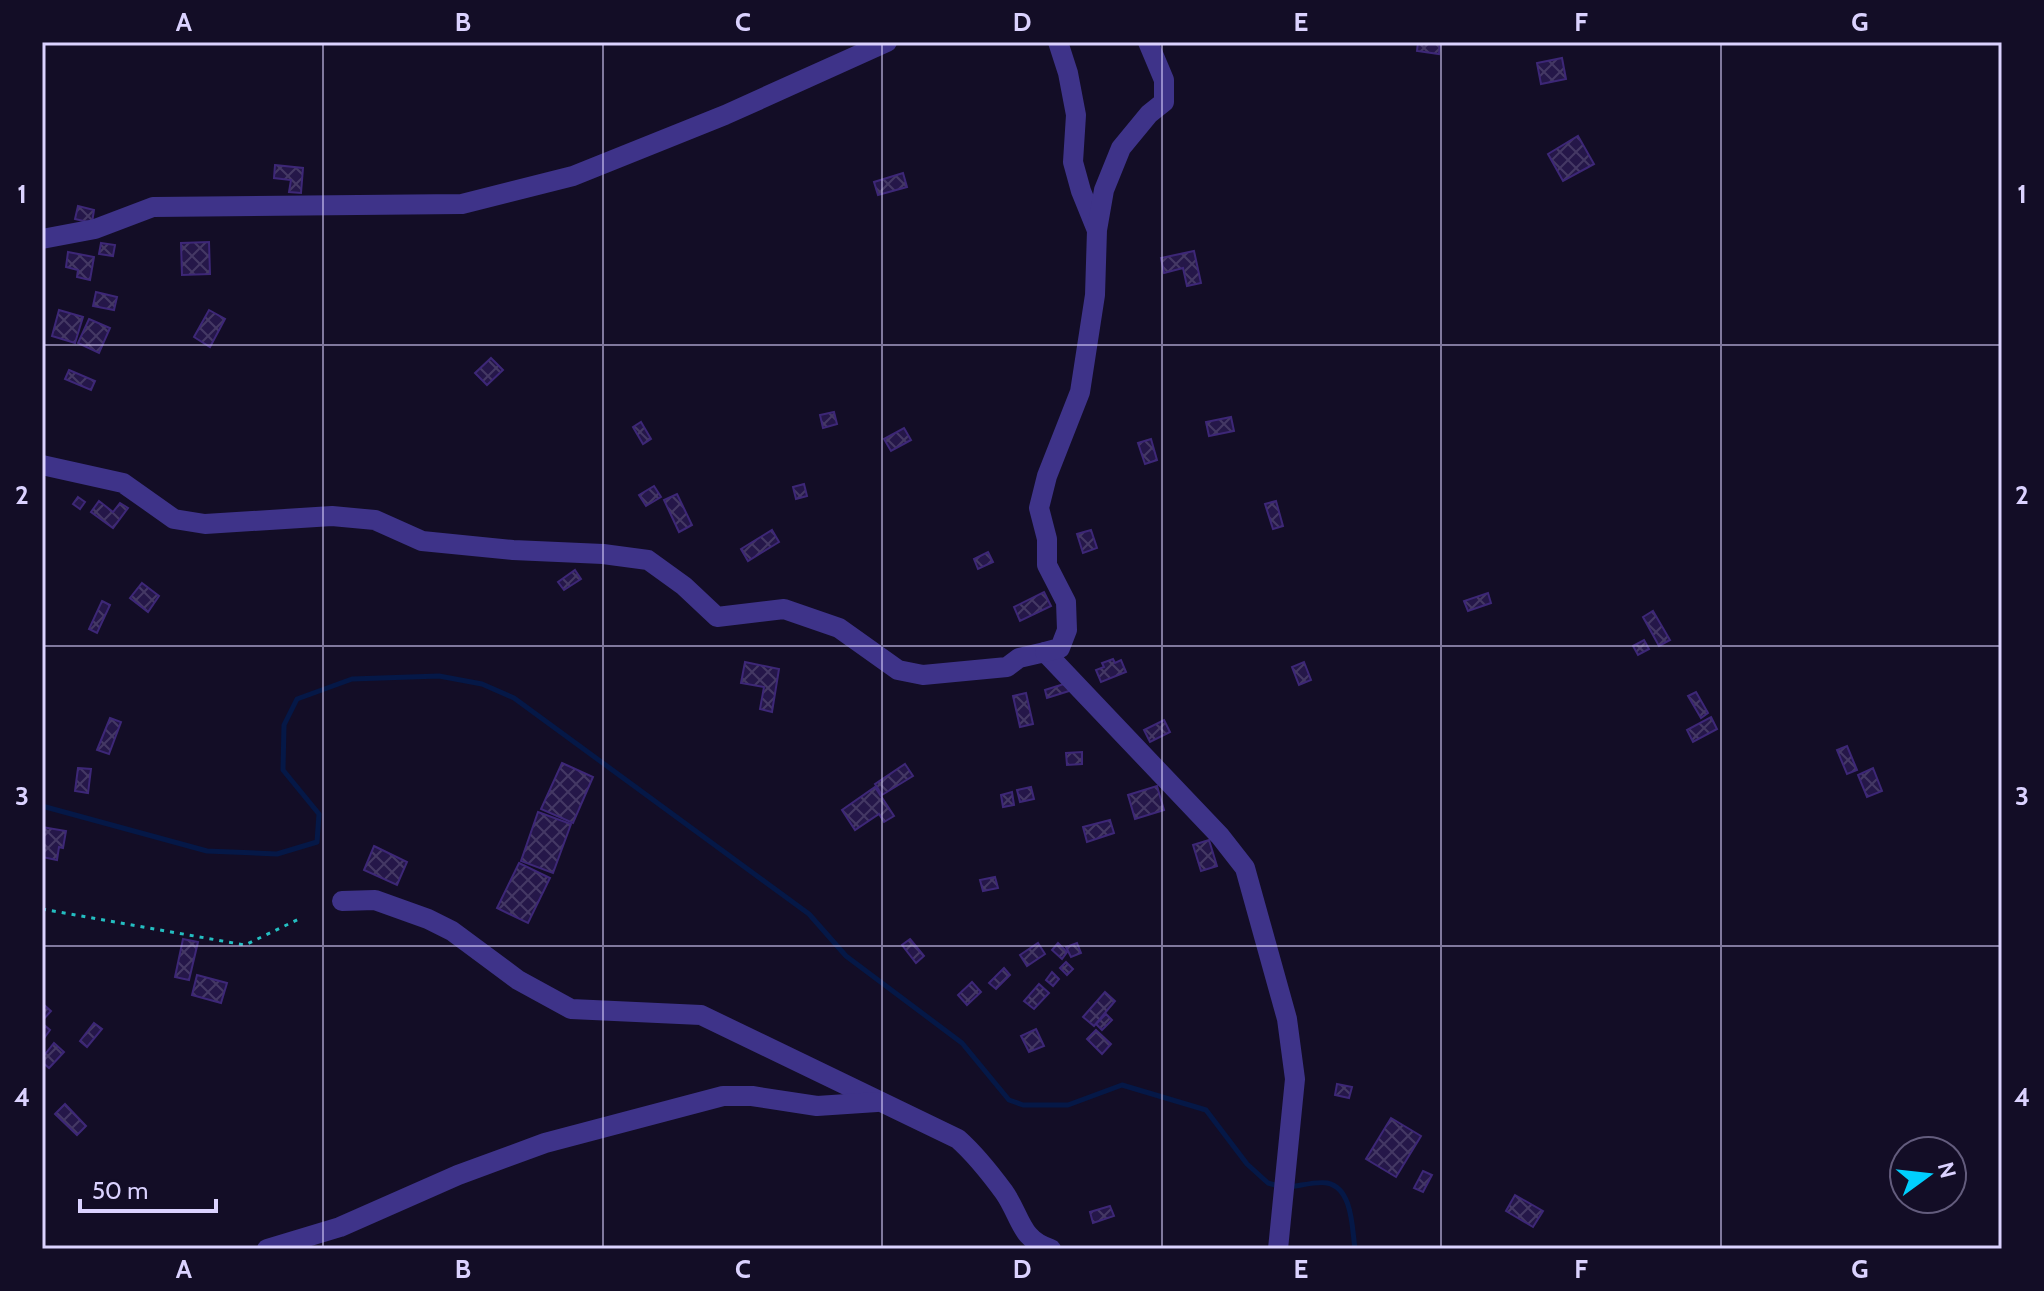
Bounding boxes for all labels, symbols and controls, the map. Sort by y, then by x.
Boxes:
text: A [176,6,193,38]
text: B [455,6,471,38]
text: C [735,6,751,38]
text: D [1013,6,1031,38]
text: E [1294,6,1308,38]
text: F [1574,6,1588,38]
text: G [1851,6,1869,38]
text: 1 [17,178,27,210]
text: 1 [2017,178,2027,210]
text: 2 [15,479,29,511]
text: 2 [2015,479,2029,511]
text: 3 [15,780,29,812]
text: 3 [2015,780,2029,812]
text: 4 [14,1081,30,1113]
text: 4 [2014,1081,2030,1113]
north arrow [1888,1135,1968,1215]
text: N [1932,1159,1962,1181]
scale bar [80,1163,216,1213]
text: 50 m [92,1176,148,1205]
text: A [176,1253,193,1285]
text: B [455,1253,471,1285]
text: C [735,1253,751,1285]
text: D [1013,1253,1031,1285]
text: E [1294,1253,1308,1285]
text: F [1574,1253,1588,1285]
text: G [1851,1253,1869,1285]

